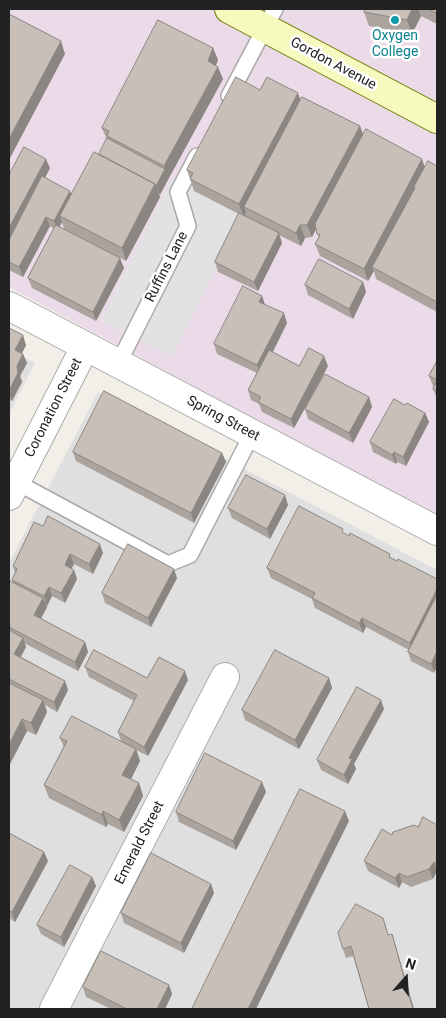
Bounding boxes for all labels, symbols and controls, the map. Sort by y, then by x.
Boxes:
marker: Oxygen College [389,14,401,26]
place label: Oxygen College [372,28,418,60]
street label: Gordon Avenue [287,34,379,94]
street label: Ruffins Lane [142,229,192,305]
street label: Coronation Street [22,356,86,460]
street label: Spring Street [184,393,262,445]
street label: Emerald Street [112,798,168,888]
north arrow [381,953,431,1003]
text: N [404,955,418,973]

